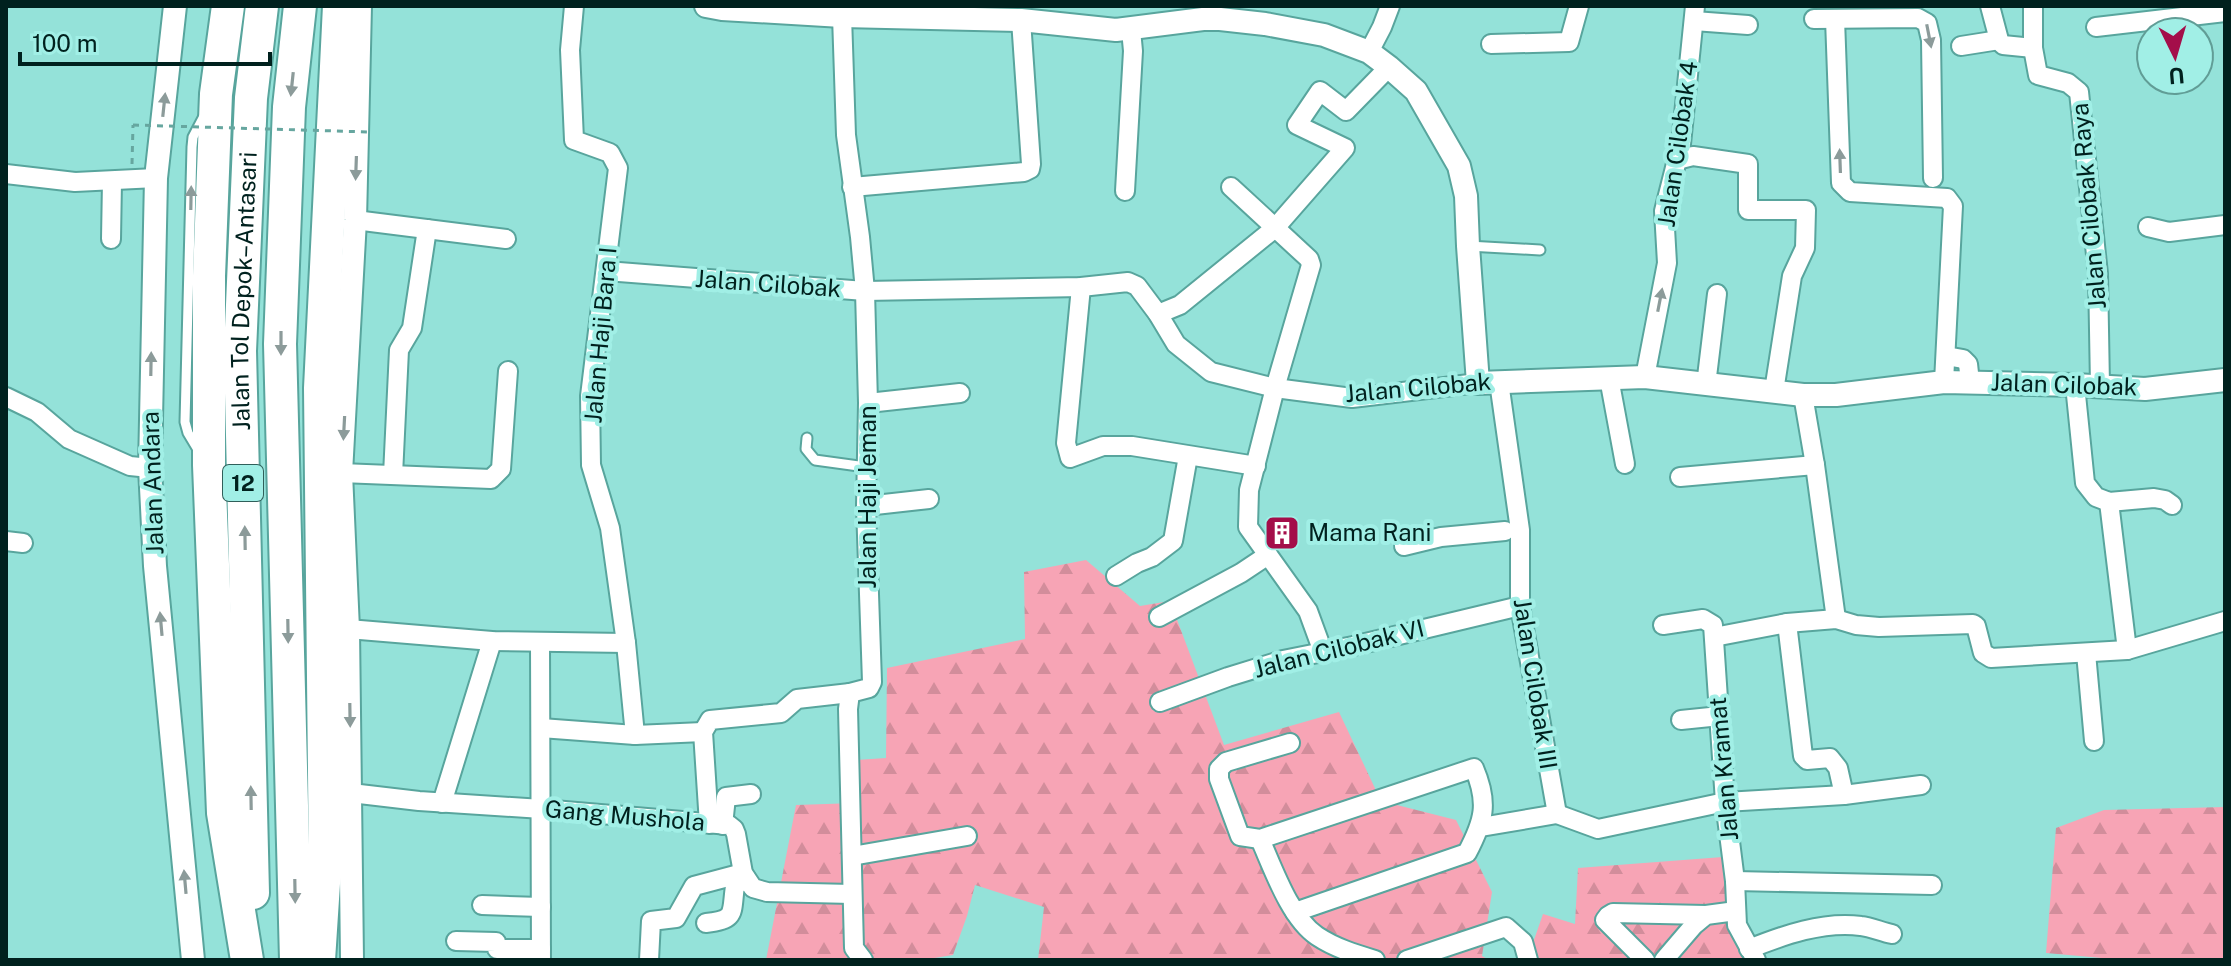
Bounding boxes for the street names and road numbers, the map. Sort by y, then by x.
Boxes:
street label: Jalan Cilobak 4 [1651,59,1703,229]
street label: Jalan Cilobak Raya [2065,102,2111,310]
street label: Jalan Tol Depok–Antasari [225,151,262,431]
street label: Jalan Haji Bara I [578,246,622,424]
street label: Jalan Cilobak [694,264,842,302]
street label: Jalan Cilobak [1344,367,1492,407]
street label: Jalan Cilobak [1990,367,2138,401]
street label: Jalan Haji Jeman [853,405,881,589]
street label: Jalan Andara [136,411,168,555]
road number: 12 [223,465,263,501]
street label: Jalan Cilobak III [1509,596,1563,771]
street label: Jalan Cilobak VI [1251,613,1427,683]
street label: Jalan Kramat [1703,696,1743,842]
street label: Gang Mushola [544,794,706,836]

